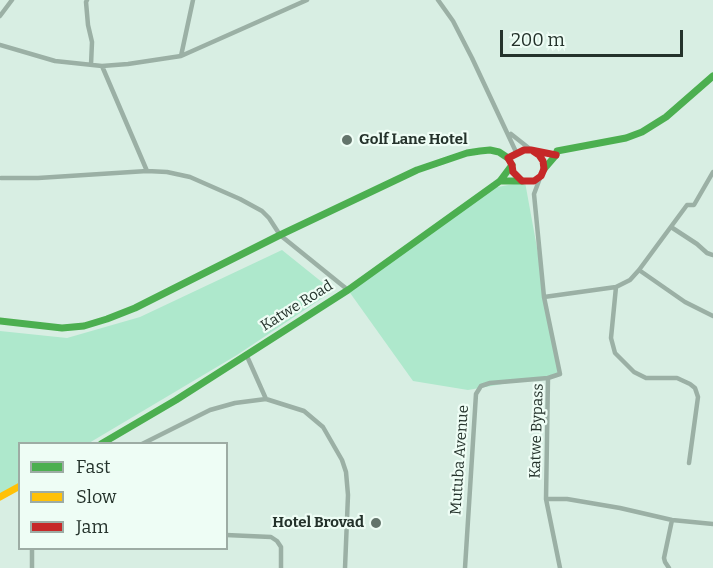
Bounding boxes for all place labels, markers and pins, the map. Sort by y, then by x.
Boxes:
place label: Golf Lane Hotel [359,131,468,149]
marker: Golf Lane Hotel [340,133,354,147]
place label: Hotel Brovad [272,514,364,532]
marker: Hotel Brovad [369,516,383,530]

